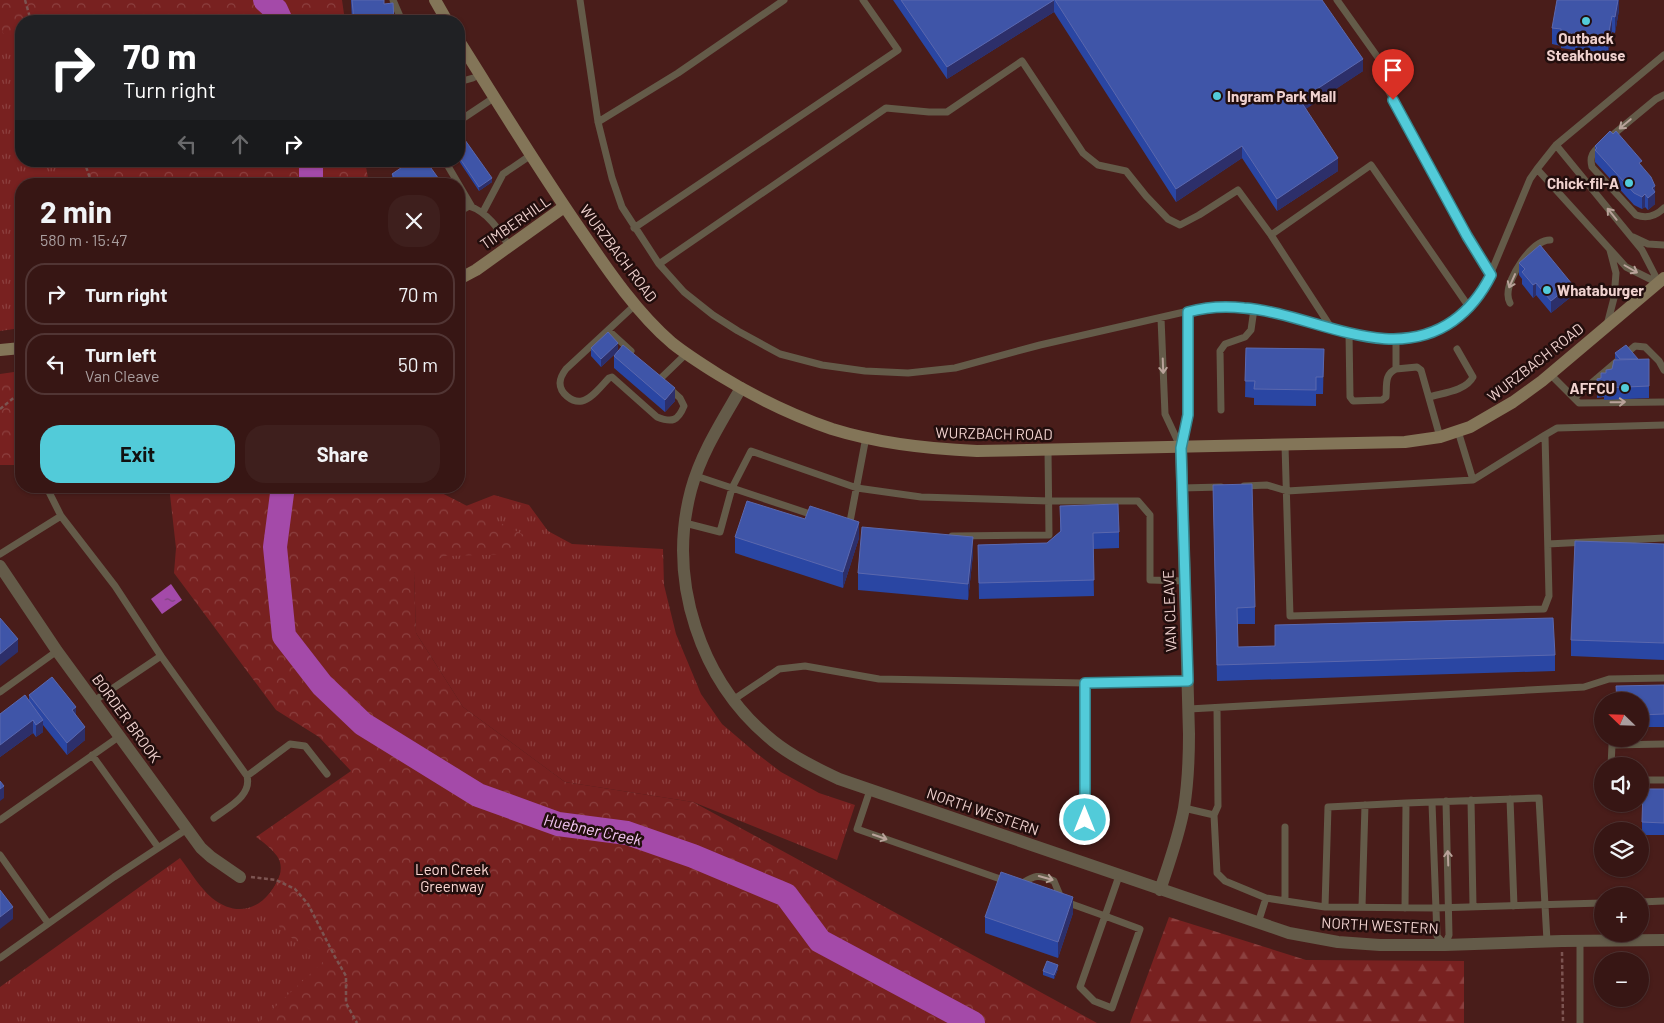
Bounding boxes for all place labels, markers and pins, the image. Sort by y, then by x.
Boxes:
marker: Outback Steakhouse [1580,15,1592,27]
place label: Outback Steakhouse [1547,29,1625,64]
pin [1372,49,1414,100]
place label: Ingram Park Mall [1227,87,1336,105]
marker: Ingram Park Mall [1211,90,1223,102]
place label: Chick-fil-A [1547,174,1619,192]
marker: Chick-fil-A [1623,177,1635,189]
place label: Whataburger [1557,281,1644,299]
marker: Whataburger [1541,284,1553,296]
place label: AFFCU [1570,379,1615,397]
marker: AFFCU [1619,382,1631,394]

